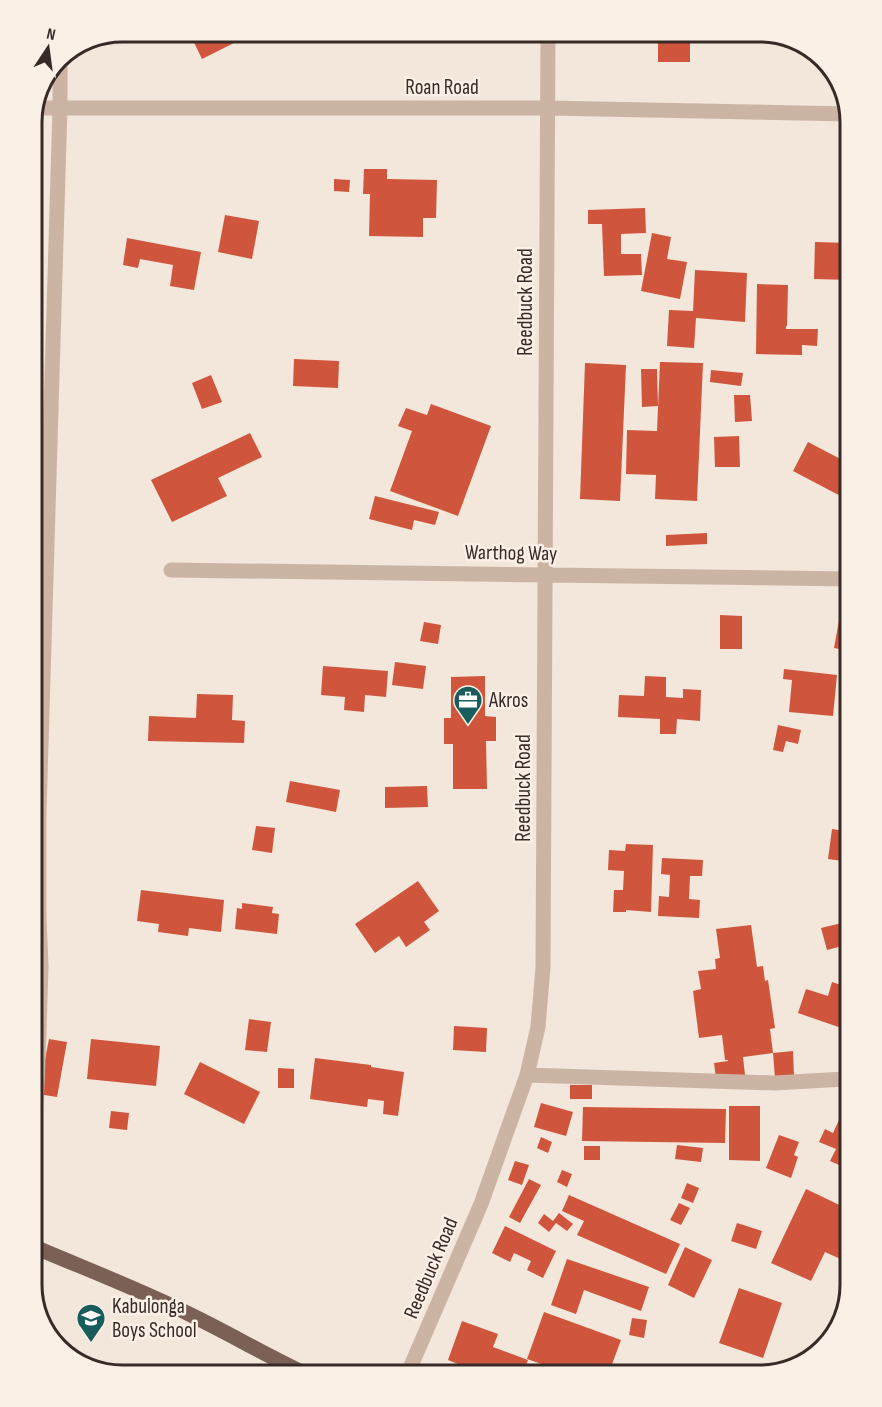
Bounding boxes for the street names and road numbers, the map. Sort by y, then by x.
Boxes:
street label: Roan Road [405,75,479,100]
street label: Reedbuck Road [513,248,538,356]
street label: Warthog Way [465,540,557,566]
street label: Reedbuck Road [511,734,536,842]
street label: Reedbuck Road [399,1214,463,1322]

